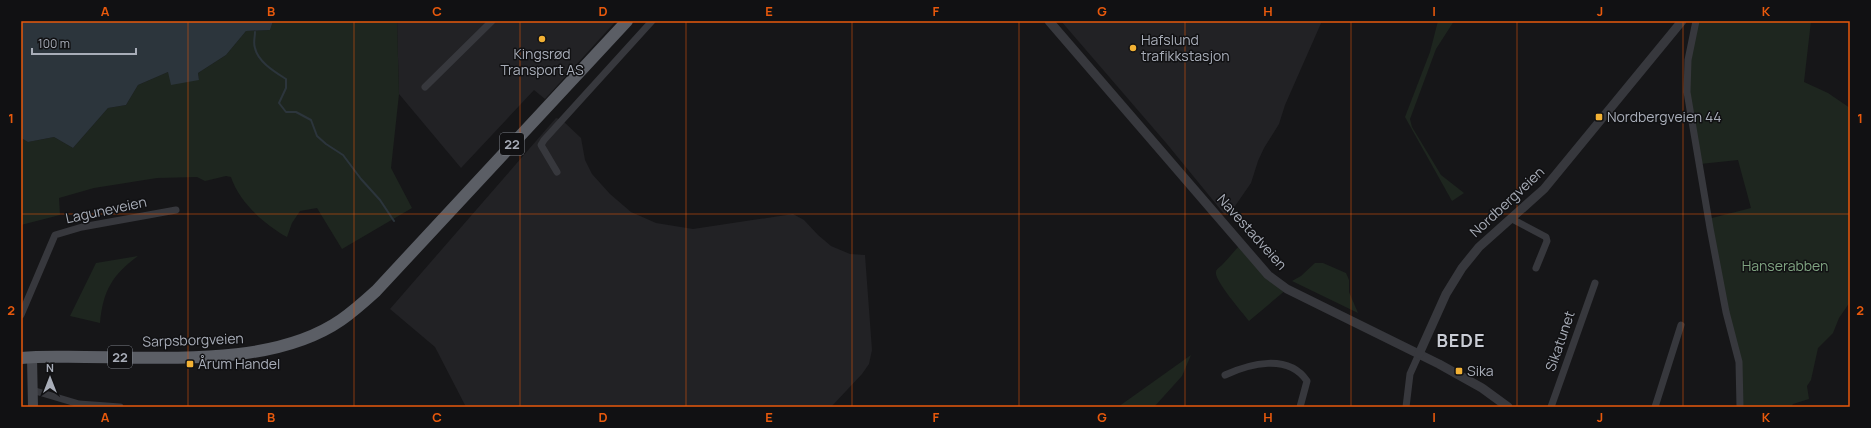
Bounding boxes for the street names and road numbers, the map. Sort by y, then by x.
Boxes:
road number: 22 [500,133,524,155]
street label: Nordbergveien [1465,162,1548,241]
street label: Navestadveien [1213,190,1291,274]
street label: Laguneveien [64,192,148,227]
street label: Sikatunet [1540,308,1579,374]
street label: Sarpsborgveien [142,328,244,351]
road number: 22 [108,346,132,368]

